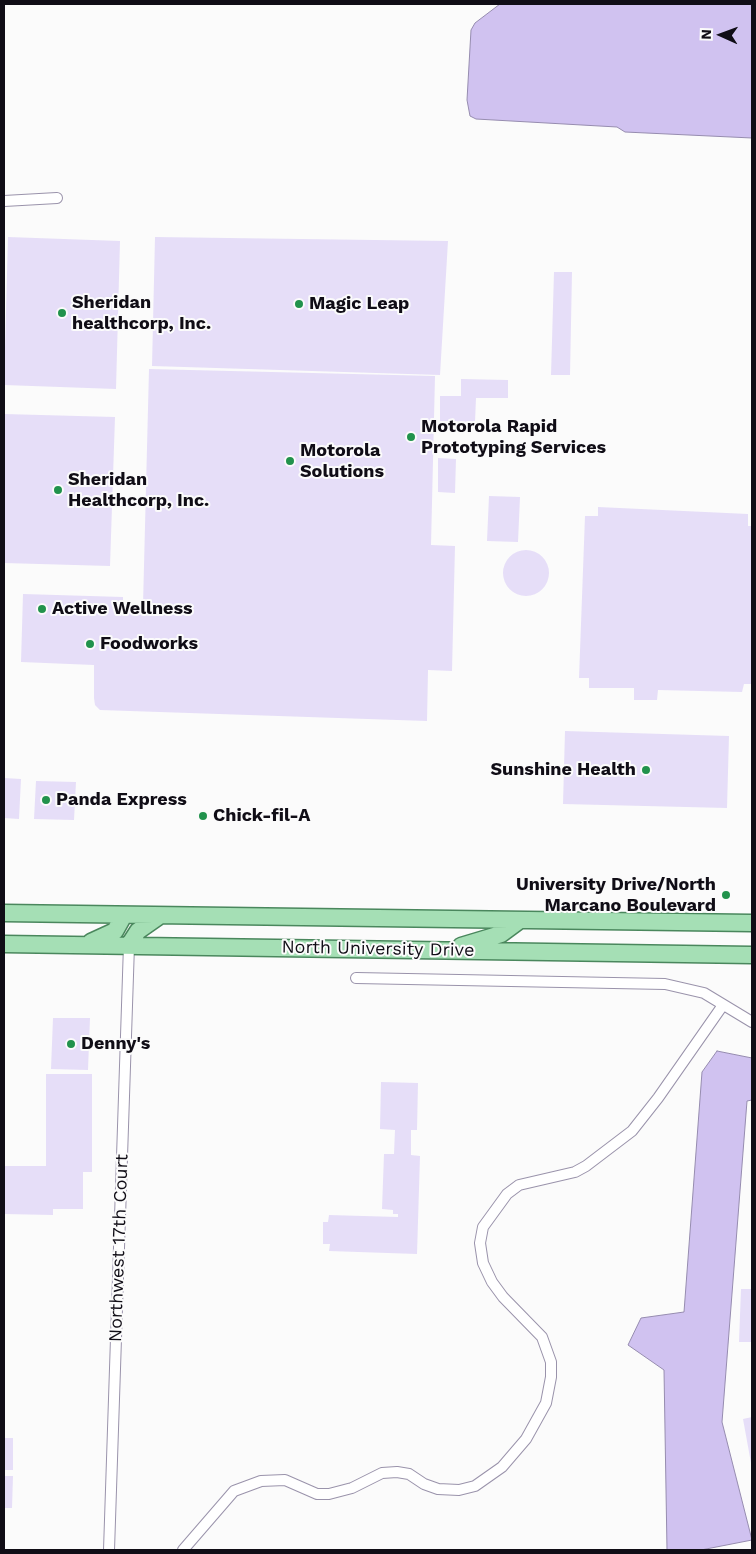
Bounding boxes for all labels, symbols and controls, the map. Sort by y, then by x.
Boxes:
north arrow [696,10,746,60]
text: N [698,29,714,40]
place label: Sheridan healthcorp, Inc. [72,292,211,334]
place label: Magic Leap [309,293,409,315]
marker: Magic Leap [293,298,305,310]
marker: Sheridan healthcorp, Inc. [56,307,68,319]
place label: Motorola Rapid Prototyping Services [421,416,606,458]
marker: Motorola Rapid Prototyping Services [405,431,417,443]
place label: Motorola Solutions [300,440,384,482]
marker: Motorola Solutions [284,455,296,467]
place label: Sheridan Healthcorp, Inc. [68,469,209,512]
marker: Sheridan Healthcorp, Inc. [52,484,64,496]
place label: Active Wellness [52,598,193,620]
marker: Active Wellness [36,603,48,615]
place label: Foodworks [100,633,198,655]
marker: Foodworks [84,638,96,650]
place label: Sunshine Health [490,759,636,781]
marker: Sunshine Health [640,764,652,776]
place label: Panda Express [56,789,187,811]
marker: Panda Express [40,794,52,806]
place label: Chick-fil-A [213,805,311,827]
marker: Chick-fil-A [197,810,209,822]
place label: University Drive/North Marcano Boulevard [516,874,716,916]
marker: University Drive/North Marcano Boulevard [720,889,732,901]
street label: North University Drive [281,937,475,961]
place label: Denny's [81,1033,150,1055]
marker: Denny's [65,1038,77,1050]
street label: Northwest 17th Court [105,1154,133,1342]

